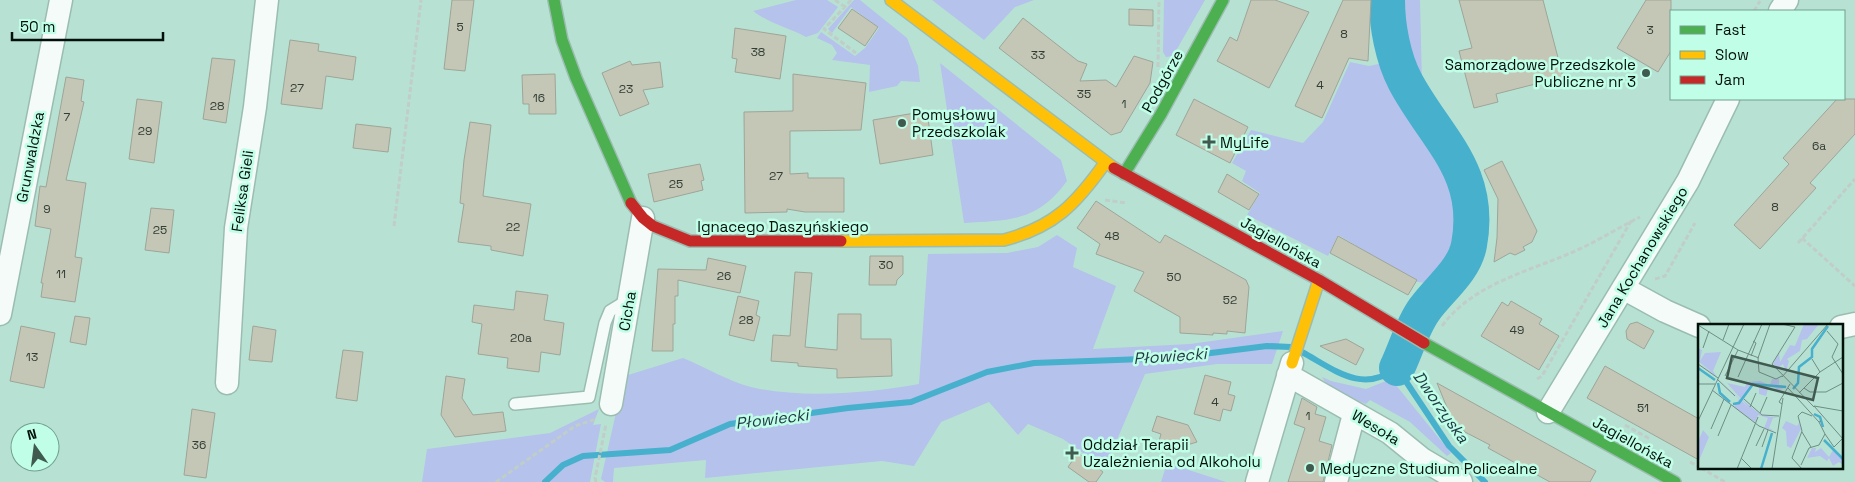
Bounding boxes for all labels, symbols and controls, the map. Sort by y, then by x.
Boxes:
scale bar [12,10,164,42]
legend [1670,10,1845,100]
text: 50 m [20,17,55,36]
house number: 5 [456,19,464,35]
text: Fast [1715,20,1746,39]
house number: 3 [1646,22,1654,38]
house number: 8 [1340,26,1348,42]
house number: 38 [751,44,765,60]
text: Slow [1715,45,1749,64]
street label: Podgórze [1137,46,1187,116]
house number: 33 [1031,47,1045,63]
place label: Samorządowe Przedszkole Publiczne nr 3 [1445,55,1636,91]
marker: Samorządowe Przedszkole Publiczne nr 3 [1640,67,1652,79]
text: Jam [1715,70,1745,89]
house number: 4 [1316,77,1324,93]
house number: 27 [290,80,304,96]
house number: 23 [619,81,633,97]
house number: 35 [1077,86,1091,102]
house number: 16 [533,90,545,106]
house number: 1 [1121,96,1127,112]
house number: 28 [210,98,224,114]
place label: Pomysłowy Przedszkolak [912,105,1006,141]
house number: 7 [64,109,71,125]
street label: Grunwaldzka [12,110,48,204]
marker: Pomysłowy Przedszkolak [896,117,908,129]
house number: 29 [138,123,152,139]
place label: MyLife [1220,133,1269,152]
marker: MyLife [1202,135,1216,149]
house number: 6a [1812,138,1826,154]
street label: Feliksa Gieli [227,149,257,233]
house number: 27 [769,168,783,184]
house number: 25 [669,176,683,192]
street label: Jana Kochanowskiego [1592,183,1692,331]
house number: 8 [1771,199,1779,215]
house number: 9 [43,201,51,217]
street label: Jagiellońska [1237,212,1325,272]
street label: Ignacego Daszyńskiego [697,217,869,236]
house number: 22 [506,219,520,235]
house number: 25 [153,222,167,238]
house number: 48 [1105,228,1119,244]
house number: 30 [879,257,893,273]
house number: 11 [56,266,66,282]
house number: 26 [717,268,731,284]
house number: 50 [1167,269,1181,285]
street label: Cicha [614,289,640,332]
house number: 52 [1223,292,1237,308]
house number: 28 [739,312,753,328]
house number: 49 [1510,322,1524,338]
inset map [1698,324,1842,470]
house number: 20a [510,330,532,346]
water label: Płowiecki [1133,343,1209,369]
house number: 13 [26,349,38,365]
water label: Dworzyska [1408,367,1474,448]
house number: 4 [1211,394,1219,410]
house number: 51 [1637,400,1649,416]
water label: Płowiecki [734,404,812,434]
street label: Wesoła [1348,405,1404,449]
house number: 1 [1305,408,1311,424]
street label: Jagiellońska [1589,412,1677,472]
north arrow [10,422,60,472]
text: N [25,425,39,444]
place label: Oddział Terapii Uzależnienia od Alkoholu [1083,435,1261,471]
house number: 36 [192,437,206,453]
marker: Oddział Terapii Uzależnienia od Alkoholu [1065,446,1079,460]
place label: Medyczne Studium Policealne [1320,459,1537,478]
marker: Medyczne Studium Policealne [1304,462,1316,474]

